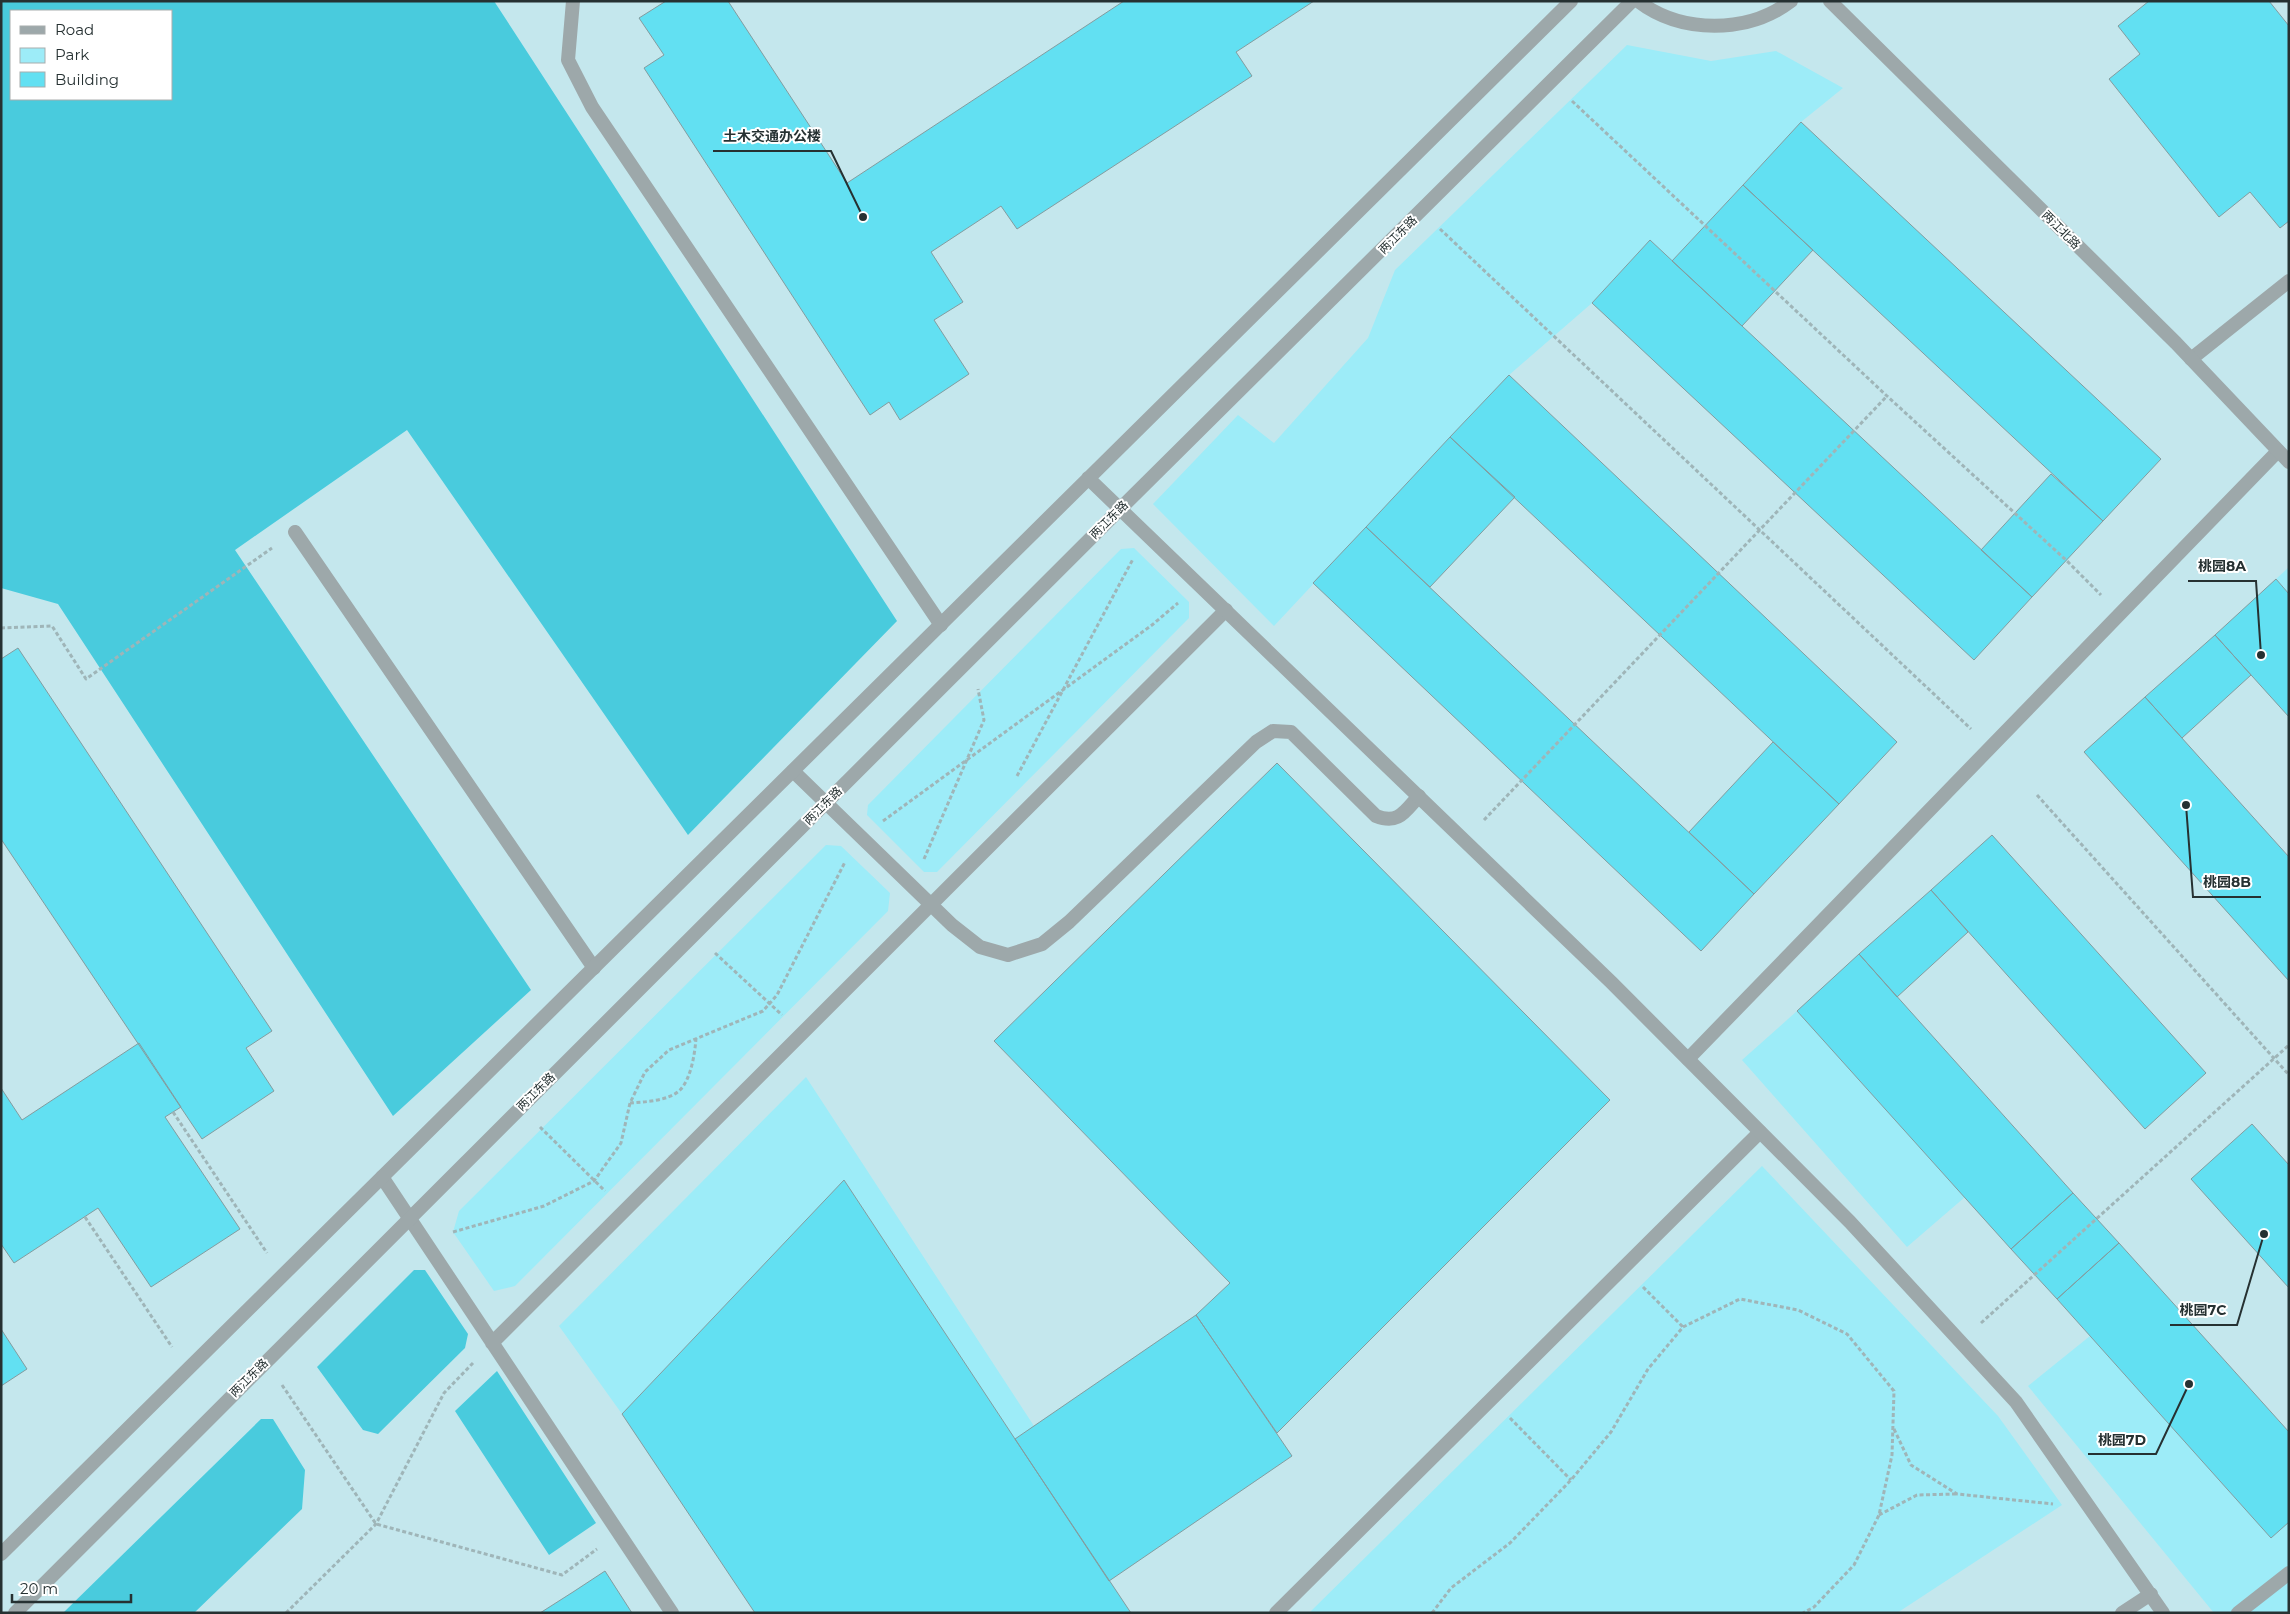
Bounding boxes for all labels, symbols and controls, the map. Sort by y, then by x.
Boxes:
legend [10,10,172,100]
text: Road [55,20,94,39]
text: Park [55,45,89,64]
text: Building [55,70,119,89]
callout: 土木交通办公楼 [713,122,831,151]
text: 土木交通办公楼 [723,127,821,145]
street label: 两江北路 [2039,207,2084,252]
street label: 两江东路 [1375,212,1420,257]
street label: 两江东路 [1086,497,1131,542]
callout: 桃园8A [2188,552,2256,581]
text: 桃园8A [2198,557,2246,575]
street label: 两江东路 [800,783,845,828]
callout: 桃园8B [2193,868,2261,897]
text: 桃园8B [2203,873,2251,891]
street label: 两江东路 [513,1069,558,1114]
callout: 桃园7C [2170,1296,2237,1325]
text: 桃园7C [2180,1301,2226,1319]
street label: 两江东路 [226,1355,271,1400]
callout: 桃园7D [2088,1425,2156,1454]
text: 桃园7D [2098,1431,2147,1449]
scale bar [12,1572,131,1604]
text: 20 m [20,1579,58,1598]

